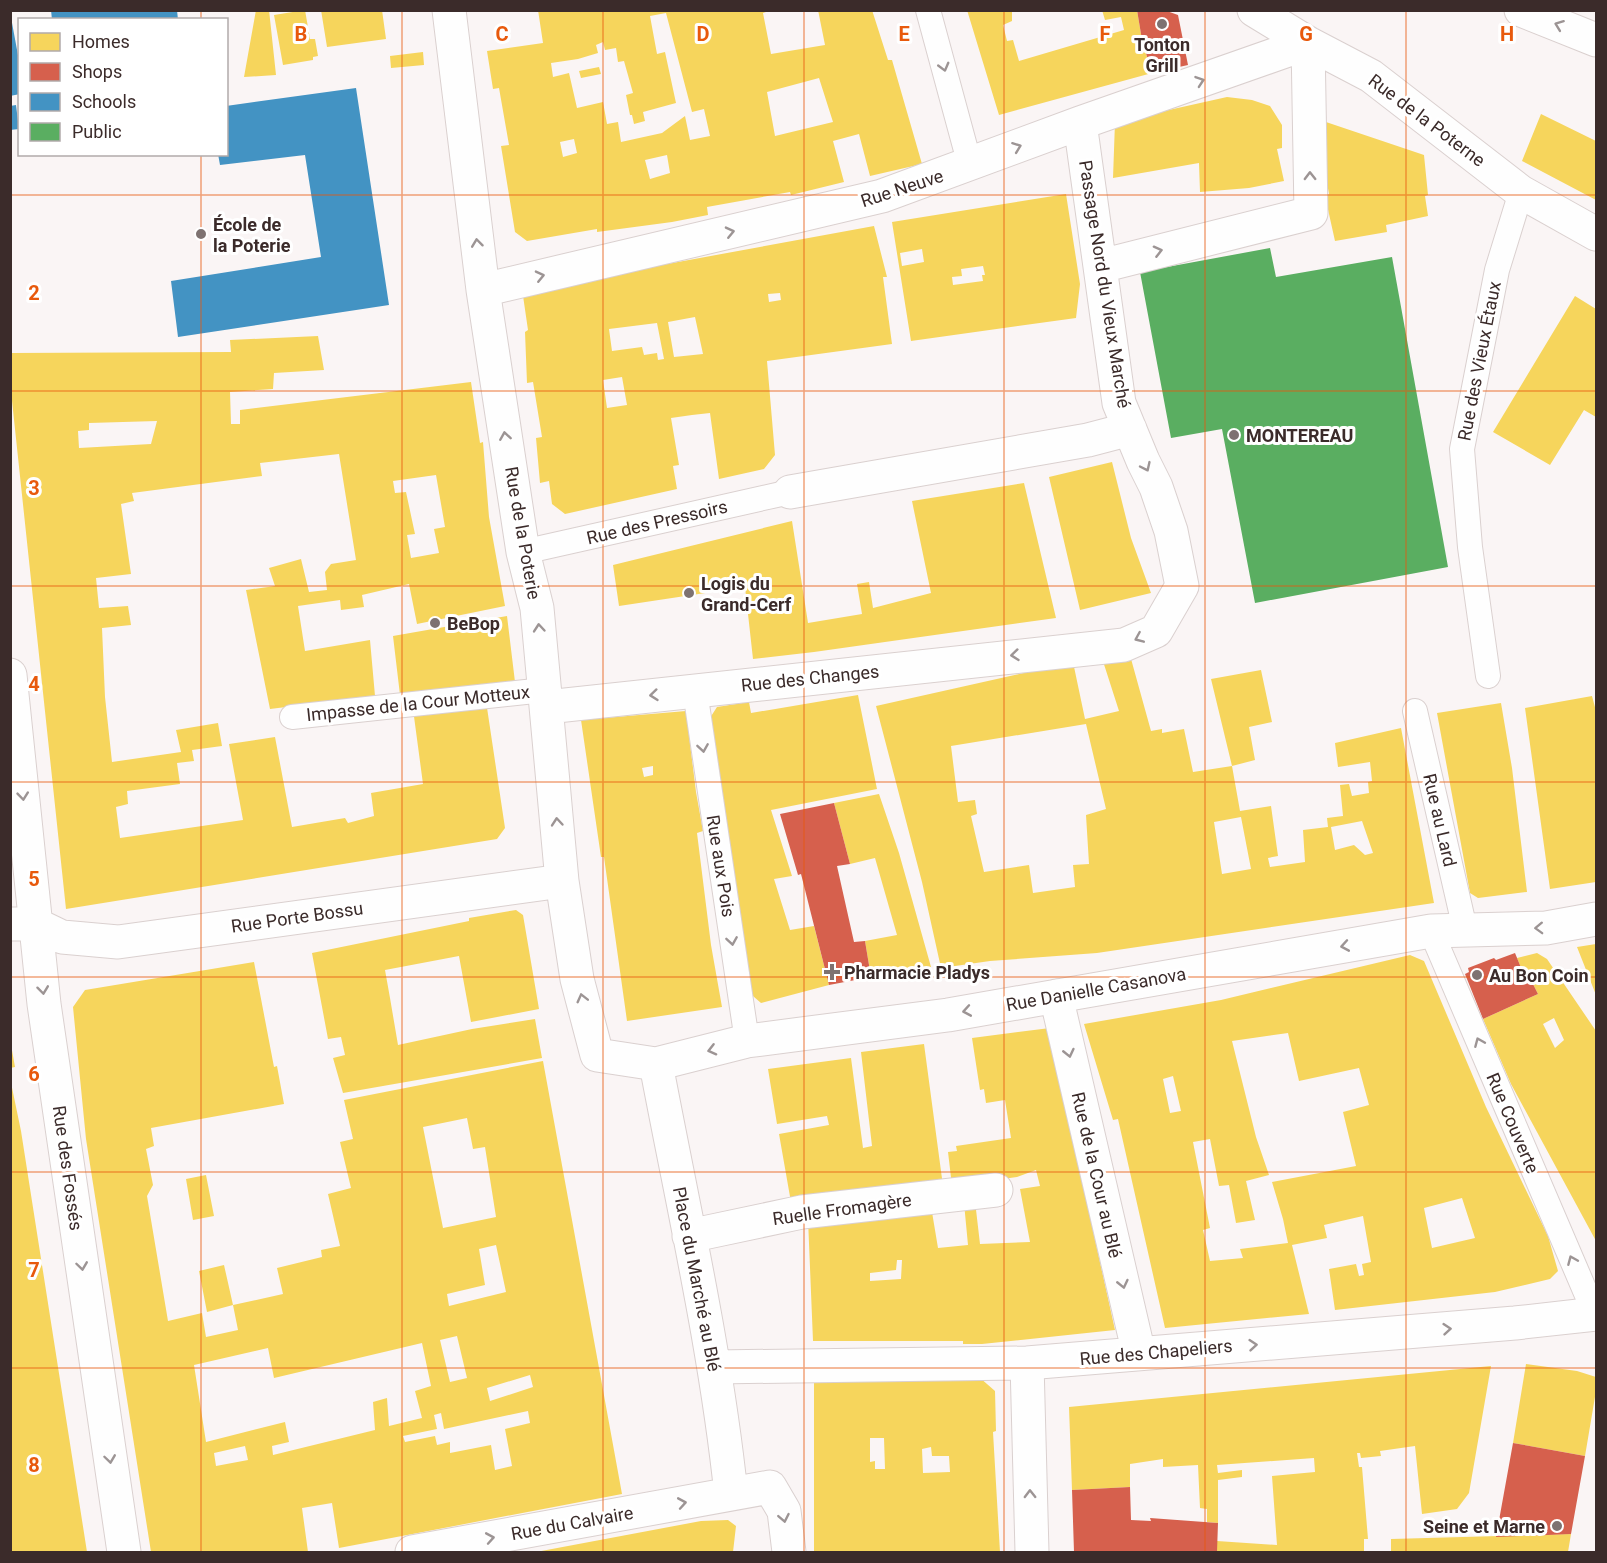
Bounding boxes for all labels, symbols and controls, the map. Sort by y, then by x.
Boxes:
marker: Tonton Grill [1155,17,1169,31]
legend [18,18,228,156]
one-way arrow [1554,20,1565,32]
text: B [295,22,307,46]
text: C [495,22,509,46]
text: D [697,22,710,46]
text: E [898,22,910,46]
text: F [1100,22,1111,46]
text: G [1299,22,1313,46]
text: H [1500,22,1514,46]
text: Homes [72,31,130,52]
place label: Tonton Grill [1134,34,1190,76]
text: Shops [72,61,122,82]
one-way arrow [936,62,949,72]
street label: Rue de la Poterne [1365,69,1489,171]
one-way arrow [1194,75,1205,88]
text: Schools [72,91,136,112]
text: Public [72,121,122,142]
one-way arrow [1011,142,1022,154]
street label: Passage Nord du Vieux Marché [1075,159,1135,409]
street label: Rue Neuve [858,165,946,211]
one-way arrow [1304,171,1316,180]
place label: École de la Poterie [213,214,291,256]
one-way arrow [724,226,734,239]
marker: École de la Poterie [194,227,208,241]
one-way arrow [471,239,484,248]
one-way arrow [1153,246,1163,259]
one-way arrow [534,271,544,284]
street label: Rue des Vieux Étaux [1453,279,1505,442]
text: 2 [28,281,40,305]
place label: MONTEREAU [1246,425,1353,446]
marker: MONTEREAU [1227,428,1241,442]
one-way arrow [500,432,512,441]
one-way arrow [1138,461,1150,472]
street label: Rue de la Poterie [501,465,545,601]
text: 3 [28,476,40,500]
street label: Rue des Pressoirs [585,496,729,548]
place label: Logis du Grand-Cerf [701,573,792,615]
marker: Logis du Grand-Cerf [682,586,696,600]
place label: BeBop [447,613,500,634]
marker: BeBop [428,616,442,630]
one-way arrow [533,624,546,633]
one-way arrow [1134,631,1145,643]
one-way arrow [1010,648,1019,661]
street label: Rue des Changes [740,660,880,696]
text: 4 [28,672,40,696]
street label: Impasse de la Cour Motteux [305,681,531,725]
one-way arrow [650,688,659,701]
one-way arrow [697,744,709,753]
street label: Rue au Lard [1419,771,1461,869]
one-way arrow [16,791,29,800]
street label: Rue aux Pois [703,813,739,919]
one-way arrow [551,818,564,827]
text: 5 [28,867,40,891]
street label: Rue Porte Bossu [230,897,364,937]
one-way arrow [1534,922,1543,934]
one-way arrow [726,937,738,946]
one-way arrow [1341,939,1351,952]
place label: Pharmacie Pladys [844,962,990,983]
street label: Rue Danielle Casanova [1004,963,1188,1015]
marker: Pharmacie Pladys [825,965,839,979]
place label: Au Bon Coin [1489,965,1589,986]
marker: Au Bon Coin [1470,968,1484,982]
one-way arrow [36,985,48,994]
one-way arrow [577,994,590,1004]
one-way arrow [962,1005,971,1017]
one-way arrow [1474,1038,1486,1049]
one-way arrow [707,1043,718,1055]
one-way arrow [1062,1048,1075,1058]
text: 6 [28,1062,40,1086]
street label: Rue Couverte [1482,1070,1544,1176]
street label: Rue de la Cour au Blé [1068,1090,1126,1260]
street label: Rue des Fossés [49,1104,87,1232]
street label: Place du Marché au Blé [669,1185,725,1373]
street label: Ruelle Fromagère [771,1189,913,1229]
one-way arrow [1567,1256,1579,1267]
text: 7 [28,1258,40,1282]
one-way arrow [76,1261,88,1271]
one-way arrow [1116,1279,1129,1289]
one-way arrow [1443,1323,1452,1336]
street label: Rue des Chapeliers [1079,1335,1233,1369]
one-way arrow [1248,1338,1257,1351]
text: 8 [28,1453,40,1477]
one-way arrow [104,1454,116,1464]
one-way arrow [1024,1490,1036,1499]
one-way arrow [677,1497,687,1510]
street label: Rue du Calvaire [509,1502,635,1544]
one-way arrow [777,1513,790,1523]
place label: Seine et Marne [1423,1516,1545,1537]
marker: Seine et Marne [1550,1519,1564,1533]
one-way arrow [485,1532,495,1545]

